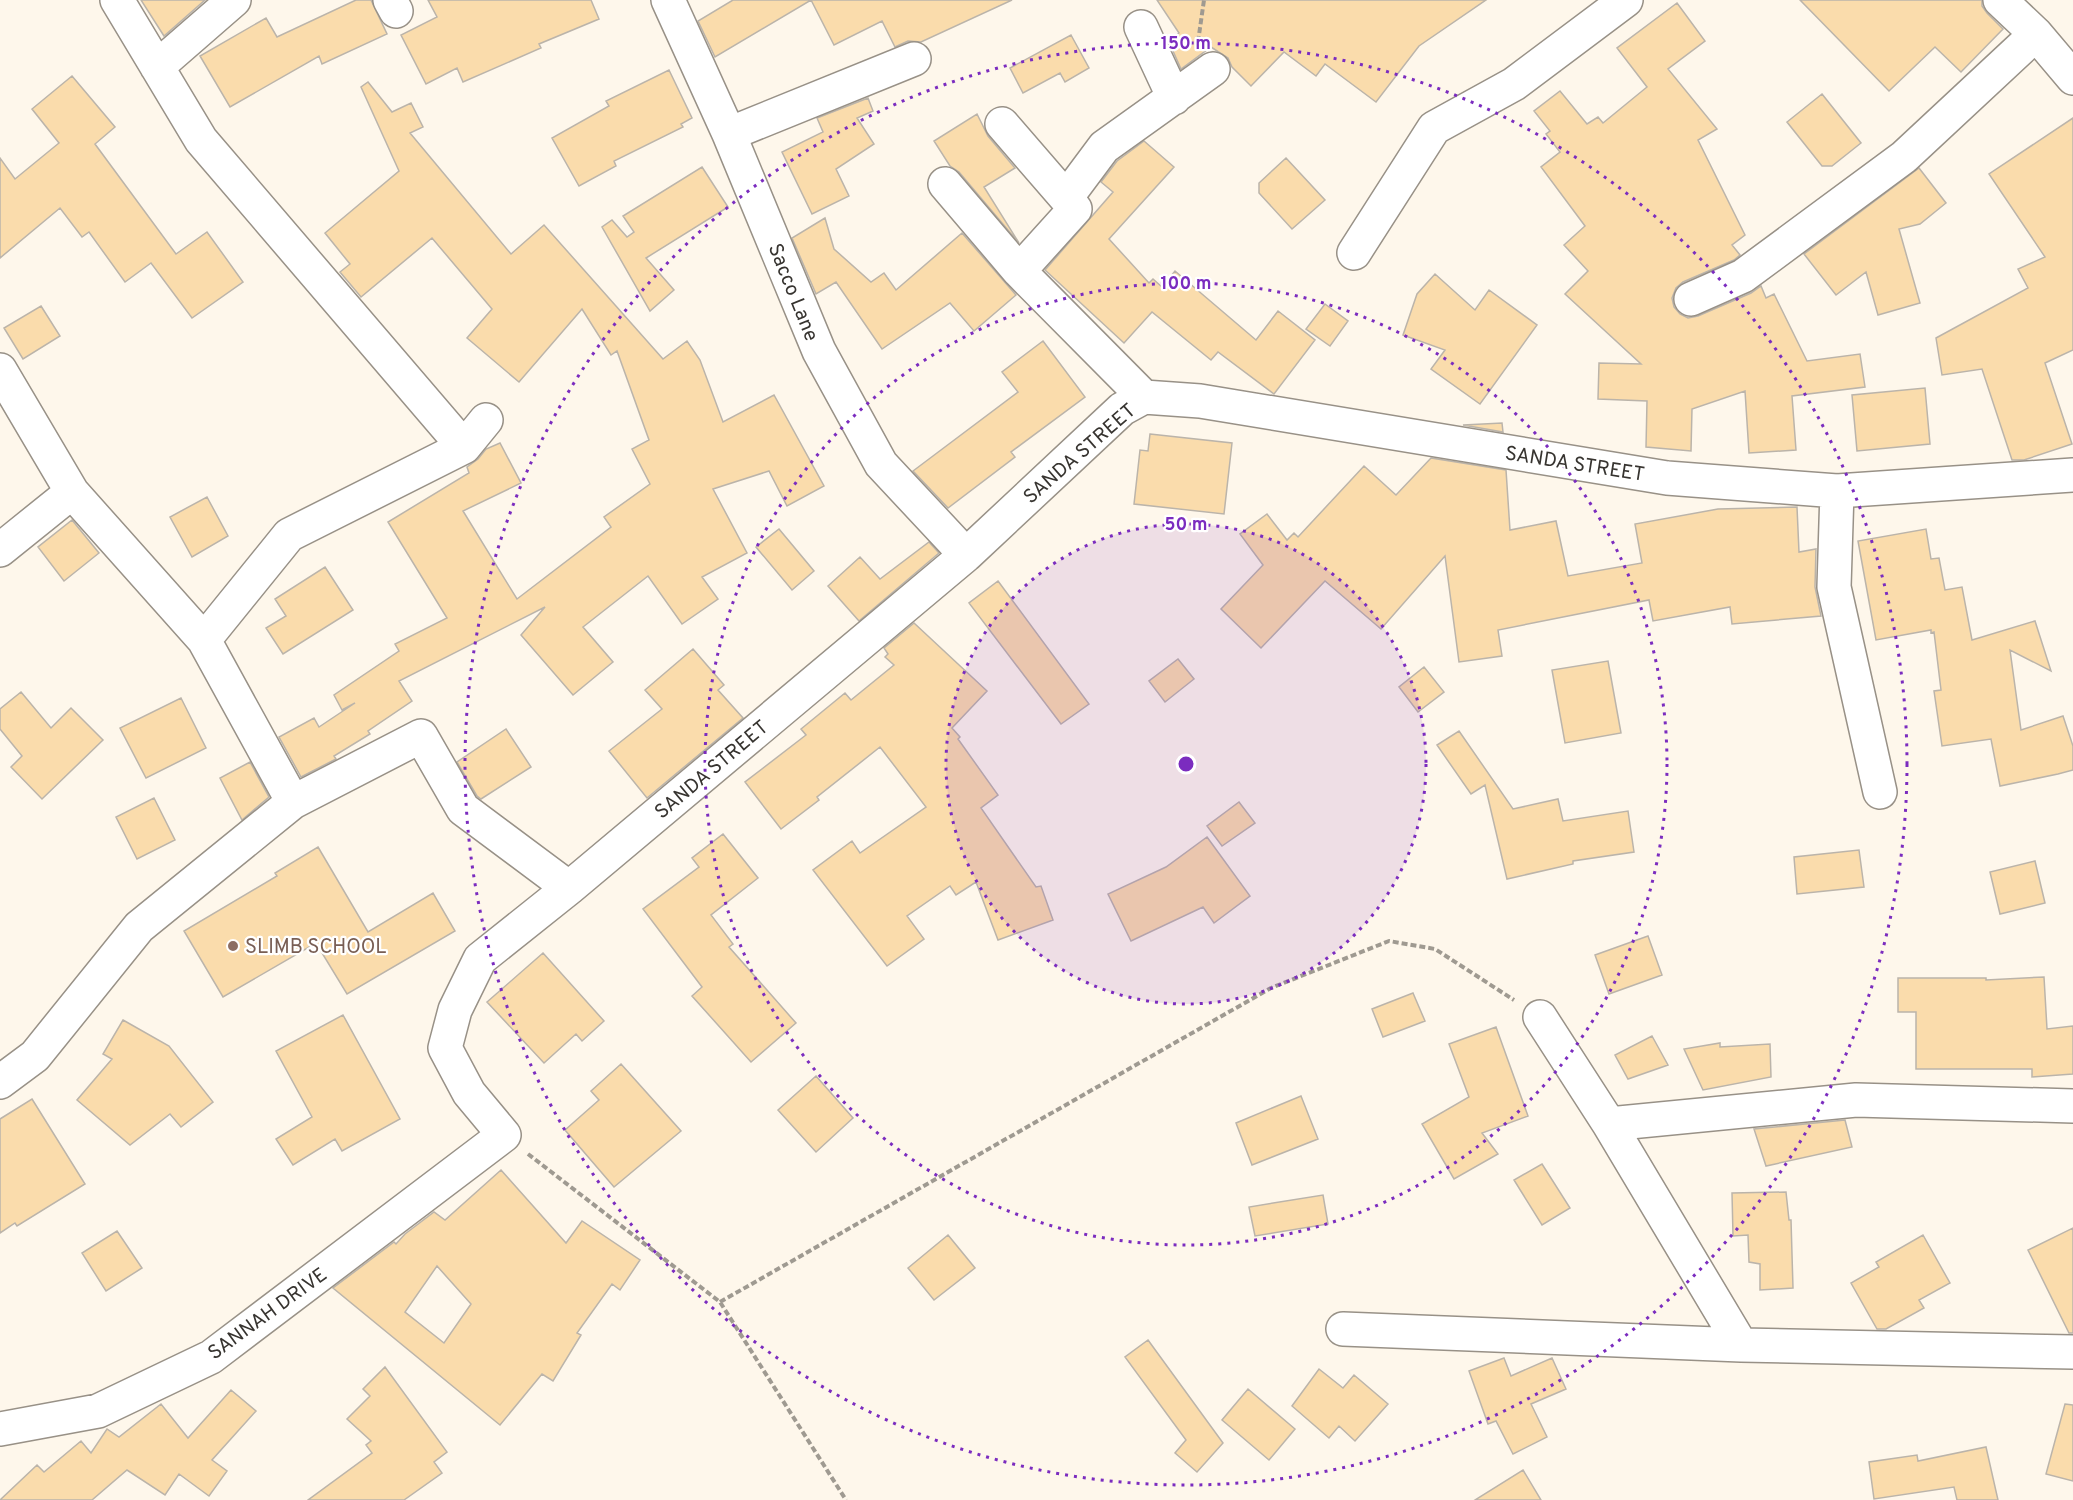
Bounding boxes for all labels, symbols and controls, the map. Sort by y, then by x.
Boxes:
text: 150 m [1161,33,1211,56]
street label: Sacco Lane [761,240,824,345]
text: 100 m [1160,273,1212,296]
street label: SANDA STREET [1019,399,1142,511]
street label: SANDA STREET [1503,441,1646,489]
text: 50 m [1164,514,1208,537]
street label: SANDA STREET [650,715,775,826]
centre of rings [1176,754,1196,774]
place label: SLIMB SCHOOL [245,935,387,961]
marker: SLIMB SCHOOL [226,939,240,953]
street label: SANNAH DRIVE [203,1263,333,1367]

